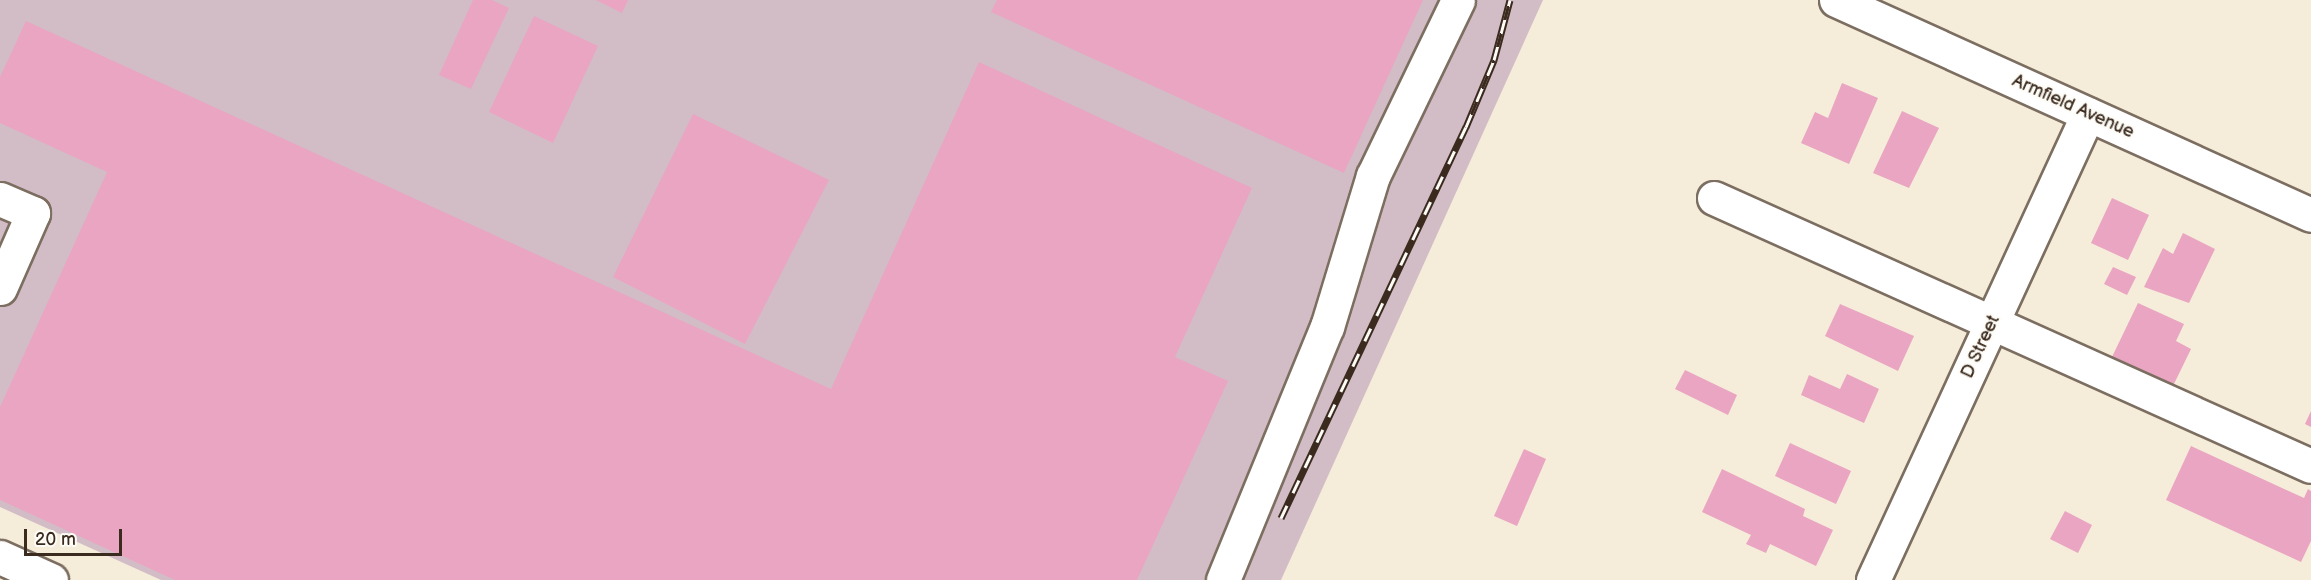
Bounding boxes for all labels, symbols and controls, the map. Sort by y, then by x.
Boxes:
street label: Armfield Avenue [2009,70,2137,144]
street label: D Street [1957,312,2005,382]
scale bar [27,517,124,555]
text: 20 m [35,529,76,550]

